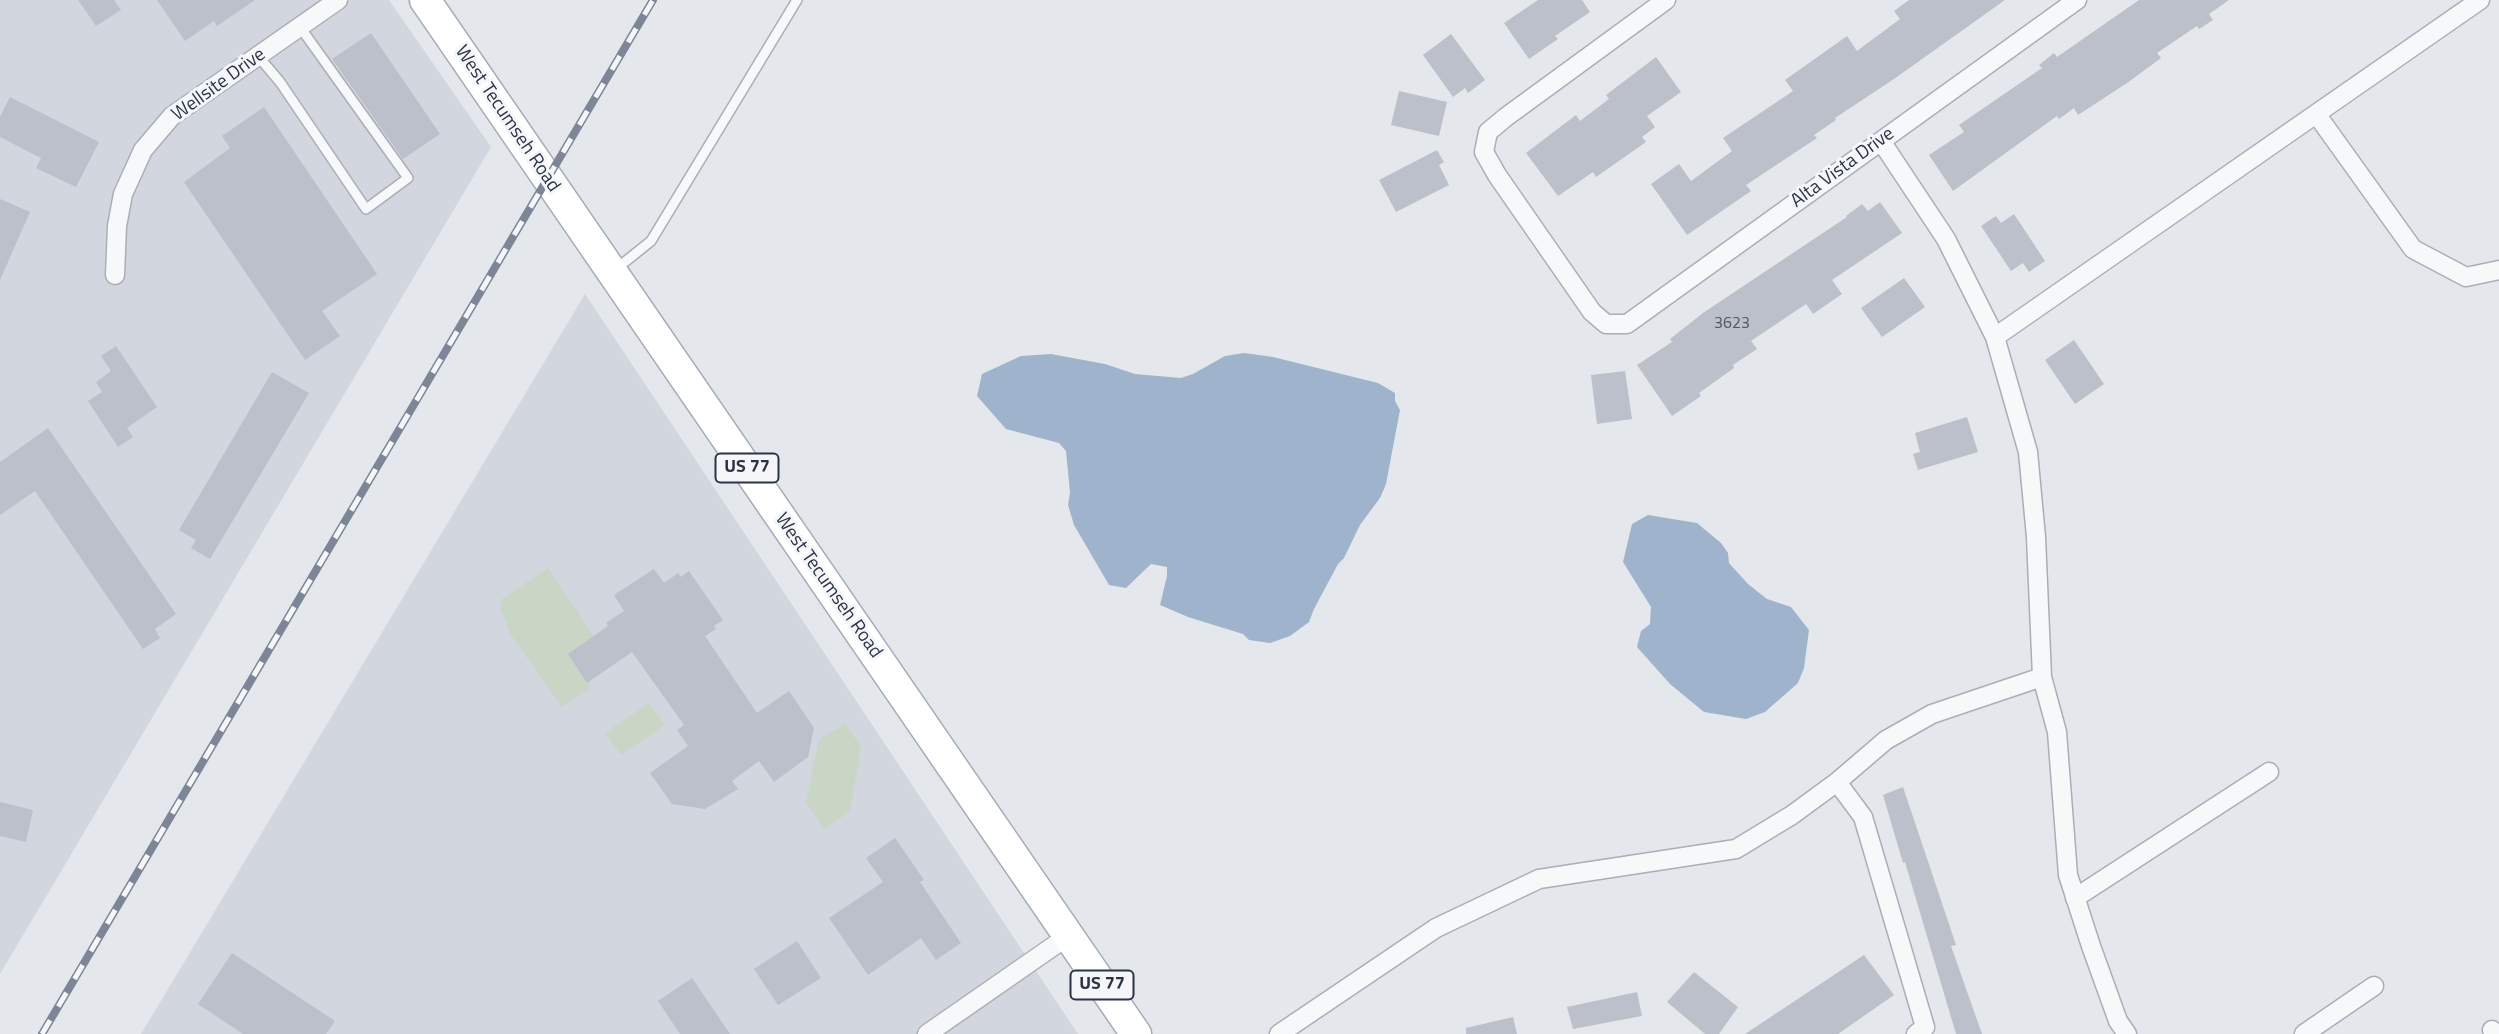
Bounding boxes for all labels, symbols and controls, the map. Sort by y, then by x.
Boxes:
street label: West Tecumseh Road [450,41,564,197]
street label: Wellsite Drive [168,44,270,126]
street label: Alta Vista Drive [1787,123,1899,213]
house number: 3623 [1714,314,1750,334]
road number: US 77 [716,454,778,482]
street label: West Tecumseh Road [769,509,887,663]
road number: US 77 [1070,970,1134,1000]

